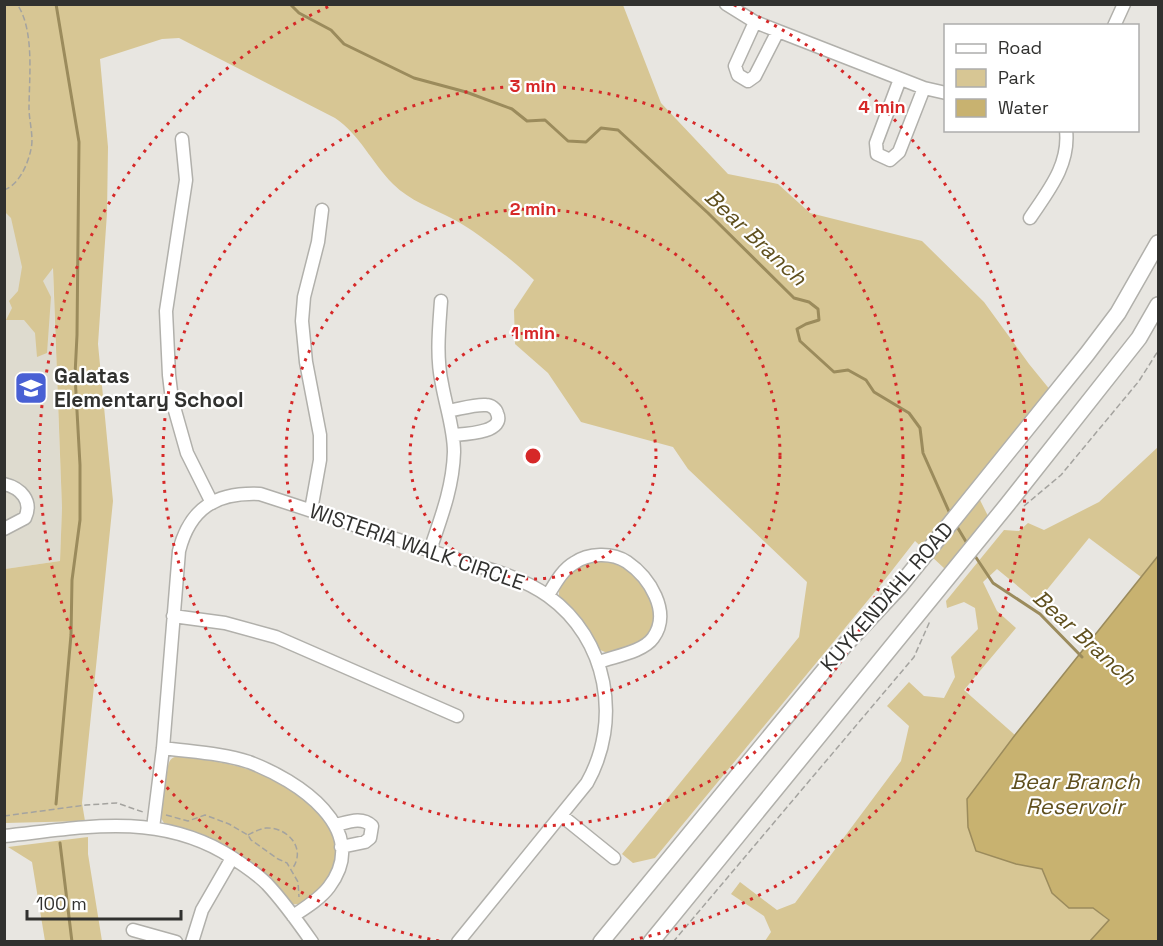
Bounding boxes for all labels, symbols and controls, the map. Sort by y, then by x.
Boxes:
legend [944,24,1139,132]
text: Road [998,36,1042,59]
text: Park [998,66,1036,89]
text: 3 min [510,74,556,97]
text: 4 min [858,95,906,118]
text: Water [998,96,1049,119]
water label: Bear Branch [699,183,813,292]
text: 2 min [510,197,556,220]
text: 1 min [511,321,555,344]
place label: Galatas Elementary School [54,362,244,413]
school or university icon: Galatas Elementary School [13,370,49,406]
centre of rings [523,446,543,466]
street label: WISTERIA WALK CIRCLE [306,497,528,596]
street label: KUYKENDAHL ROAD [814,516,959,677]
water label: Bear Branch [1028,583,1143,691]
water label: Bear Branch Reservoir [1010,767,1140,820]
scale bar [27,883,182,921]
text: 100 m [36,892,87,915]

